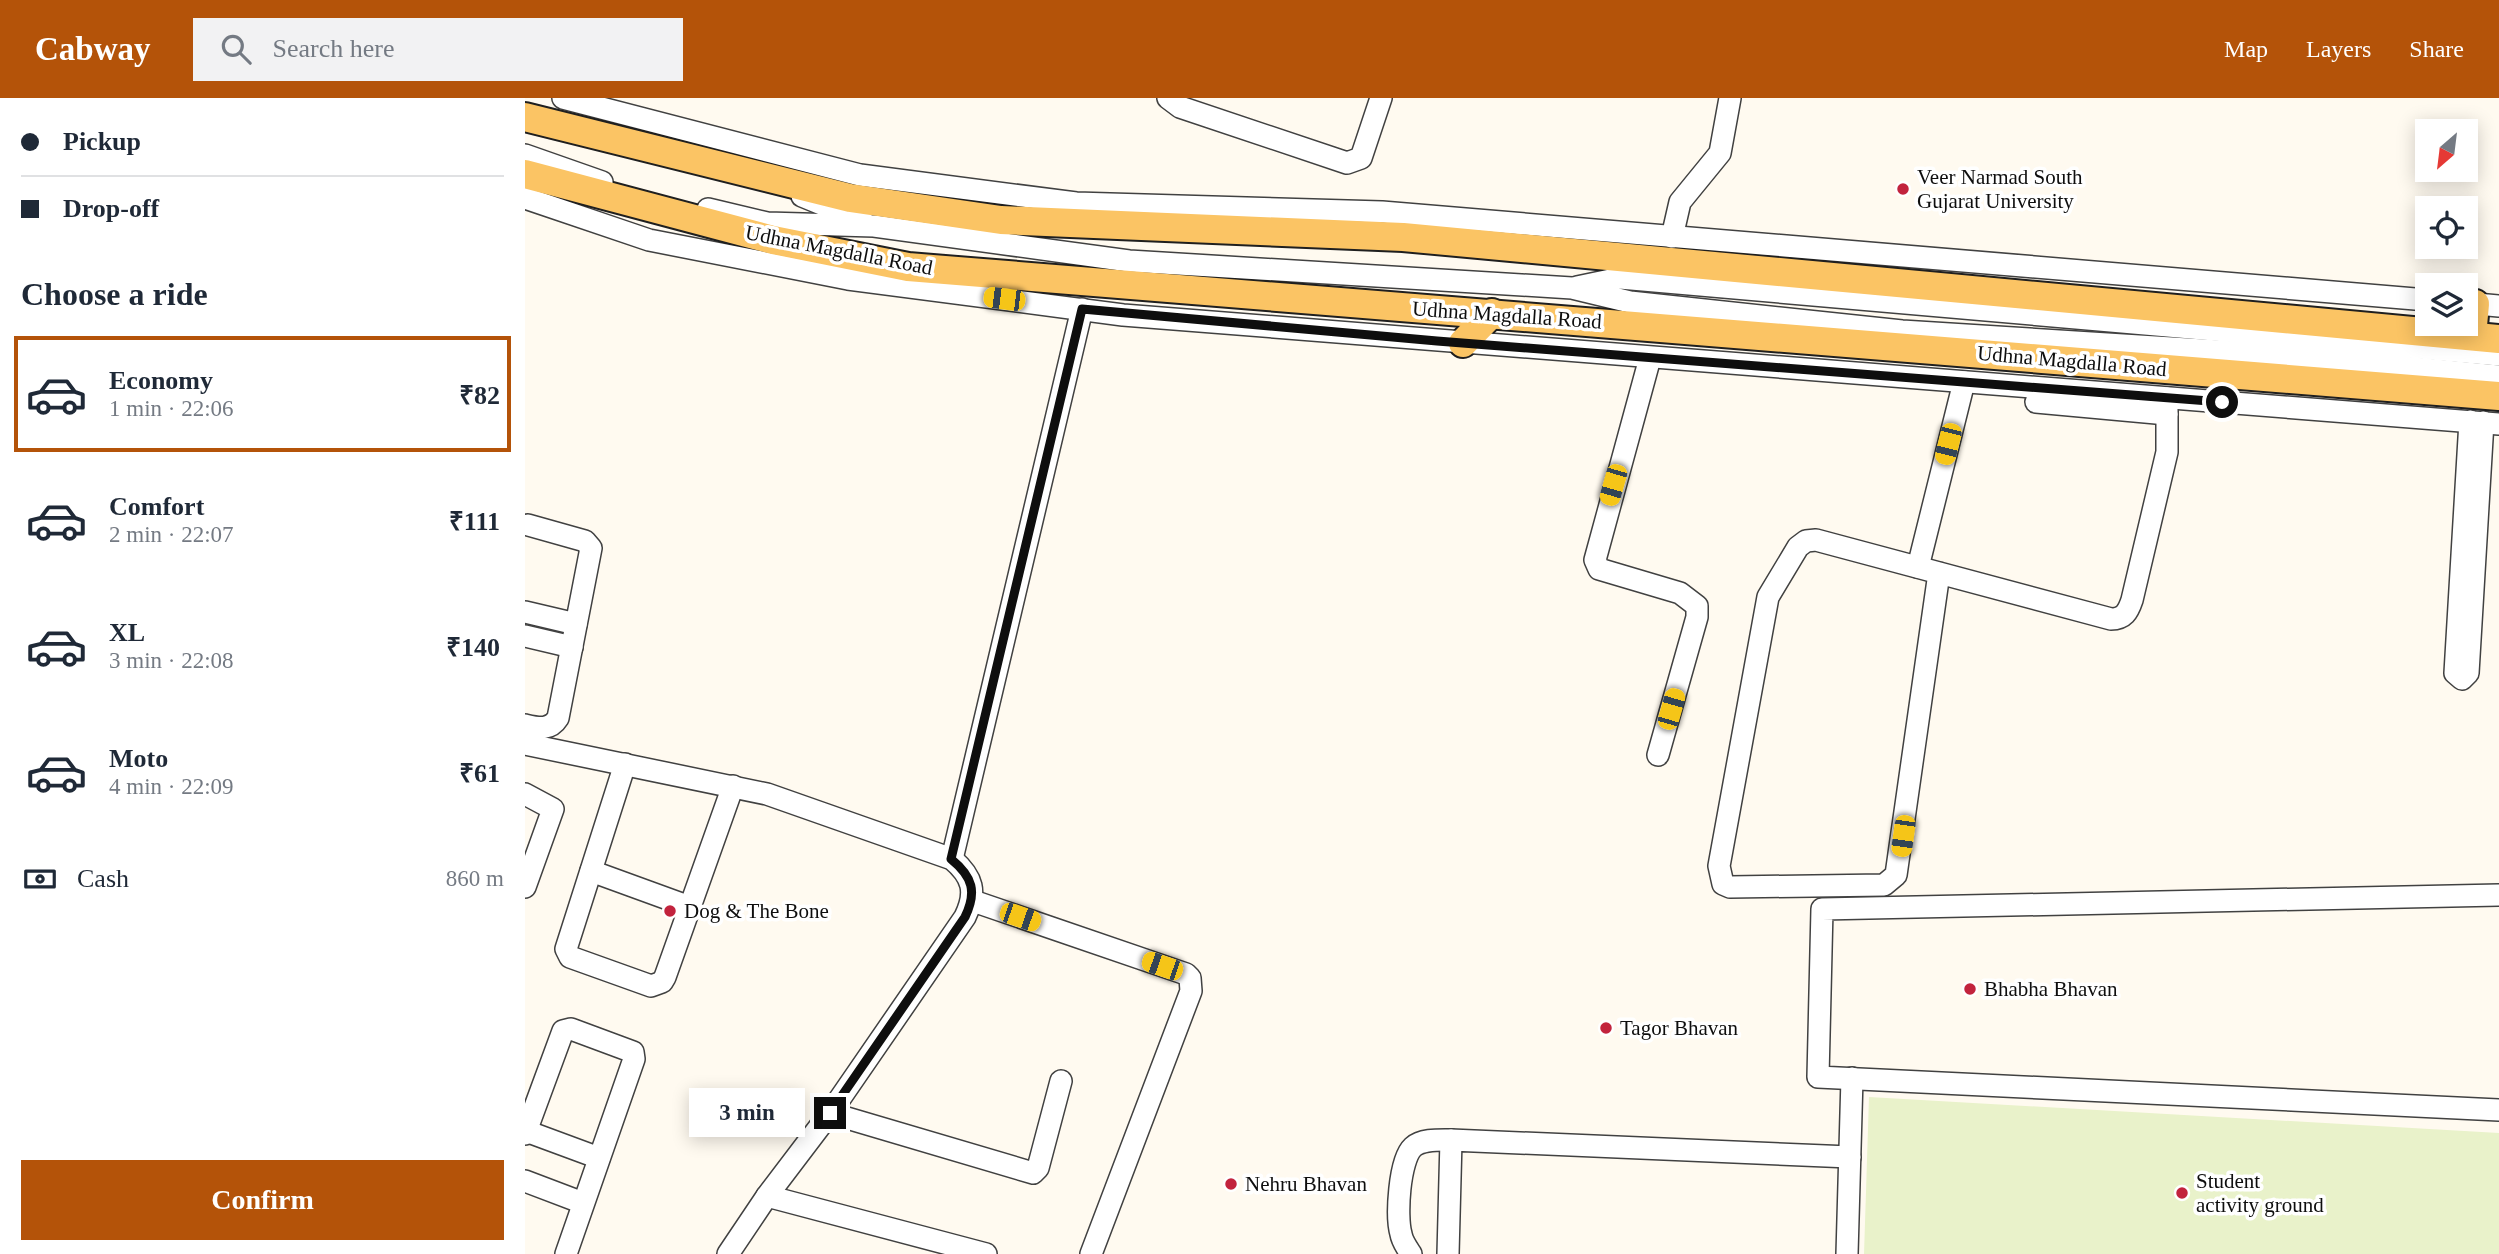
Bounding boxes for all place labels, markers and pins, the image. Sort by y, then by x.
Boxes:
place label: Veer Narmad South Gujarat University [1917,165,2083,213]
marker: Veer Narmad South Gujarat University [1895,181,1911,197]
place label: Dog & The Bone [684,899,829,923]
marker: Dog & The Bone [662,903,678,919]
place label: Bhabha Bhavan [1984,977,2118,1001]
marker: Bhabha Bhavan [1962,981,1978,997]
place label: Tagor Bhavan [1620,1016,1739,1040]
marker: Tagor Bhavan [1598,1020,1614,1036]
place label: Student activity ground [2196,1169,2324,1217]
place label: Nehru Bhavan [1245,1172,1367,1196]
marker: Nehru Bhavan [1223,1176,1239,1192]
marker: Student activity ground [2174,1185,2190,1201]

